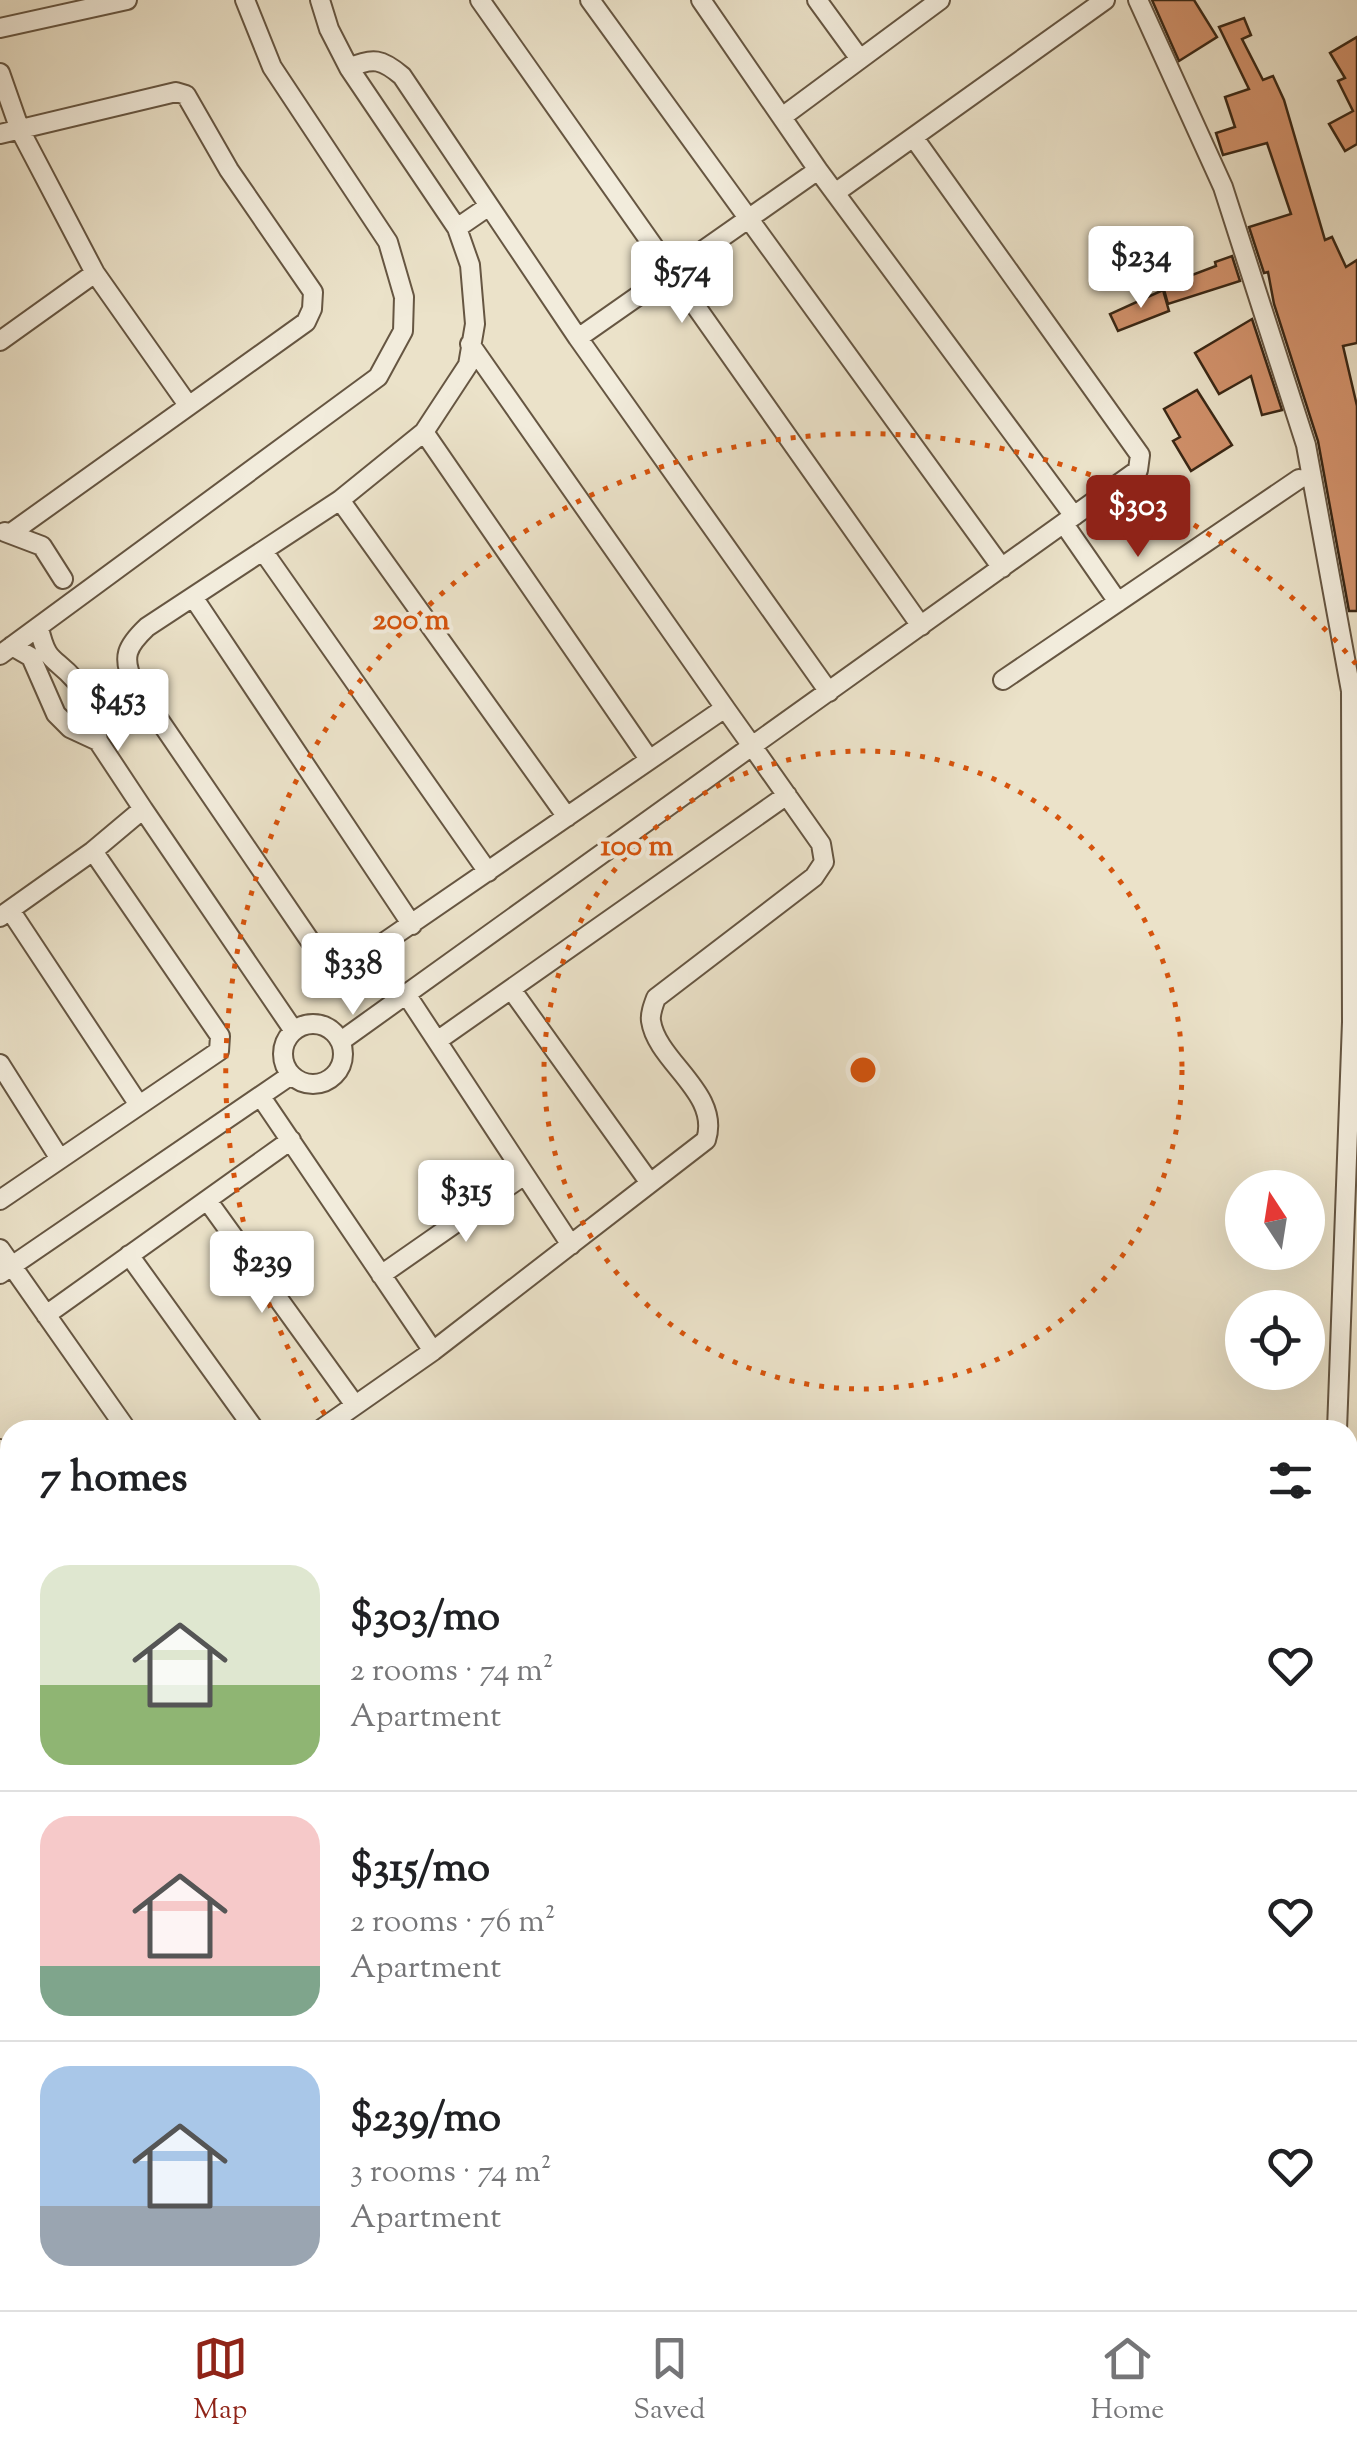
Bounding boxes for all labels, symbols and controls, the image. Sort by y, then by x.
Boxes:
pin: $234 [1082,226,1200,311]
text: $234 [1110,235,1172,281]
pin: $574 [623,241,741,326]
text: $574 [653,250,711,296]
pin: $303 [1079,475,1197,560]
text: $303 [1108,484,1168,530]
text: 200 m [373,600,450,643]
pin: $453 [59,669,177,754]
text: $453 [89,678,147,724]
text: 100 m [601,826,674,869]
pin: $338 [294,933,412,1018]
text: $338 [324,942,382,988]
centre of rings [845,1052,881,1088]
pin: $315 [407,1160,525,1245]
text: $315 [440,1169,492,1215]
north arrow [1225,1170,1325,1270]
map controls [1225,1170,1325,1390]
pin: $239 [203,1231,321,1316]
text: $239 [232,1240,292,1286]
button: locate [1225,1290,1325,1390]
text: 7 homes [40,1450,188,1510]
icon: filters [1263,1453,1318,1508]
text: $303/mo [350,1589,500,1649]
icon: home [120,1605,240,1725]
icon: heart [1263,1638,1318,1693]
text: 2 rooms · 74 m² [350,1649,554,1695]
text: Apartment [350,1695,501,1741]
text: $315/mo [350,1840,490,1900]
icon: home [120,1856,240,1976]
icon: heart [1263,1889,1318,1944]
text: 2 rooms · 76 m² [350,1900,556,1946]
text: Apartment [350,1946,501,1992]
text: $239/mo [350,2090,501,2150]
icon: home [120,2106,240,2226]
icon: heart [1263,2139,1318,2194]
text: 3 rooms · 74 m² [350,2150,552,2196]
text: Apartment [350,2196,501,2242]
tab: Map [193,2331,248,2431]
tab: Saved [633,2331,705,2431]
tab: Home [1091,2331,1164,2431]

